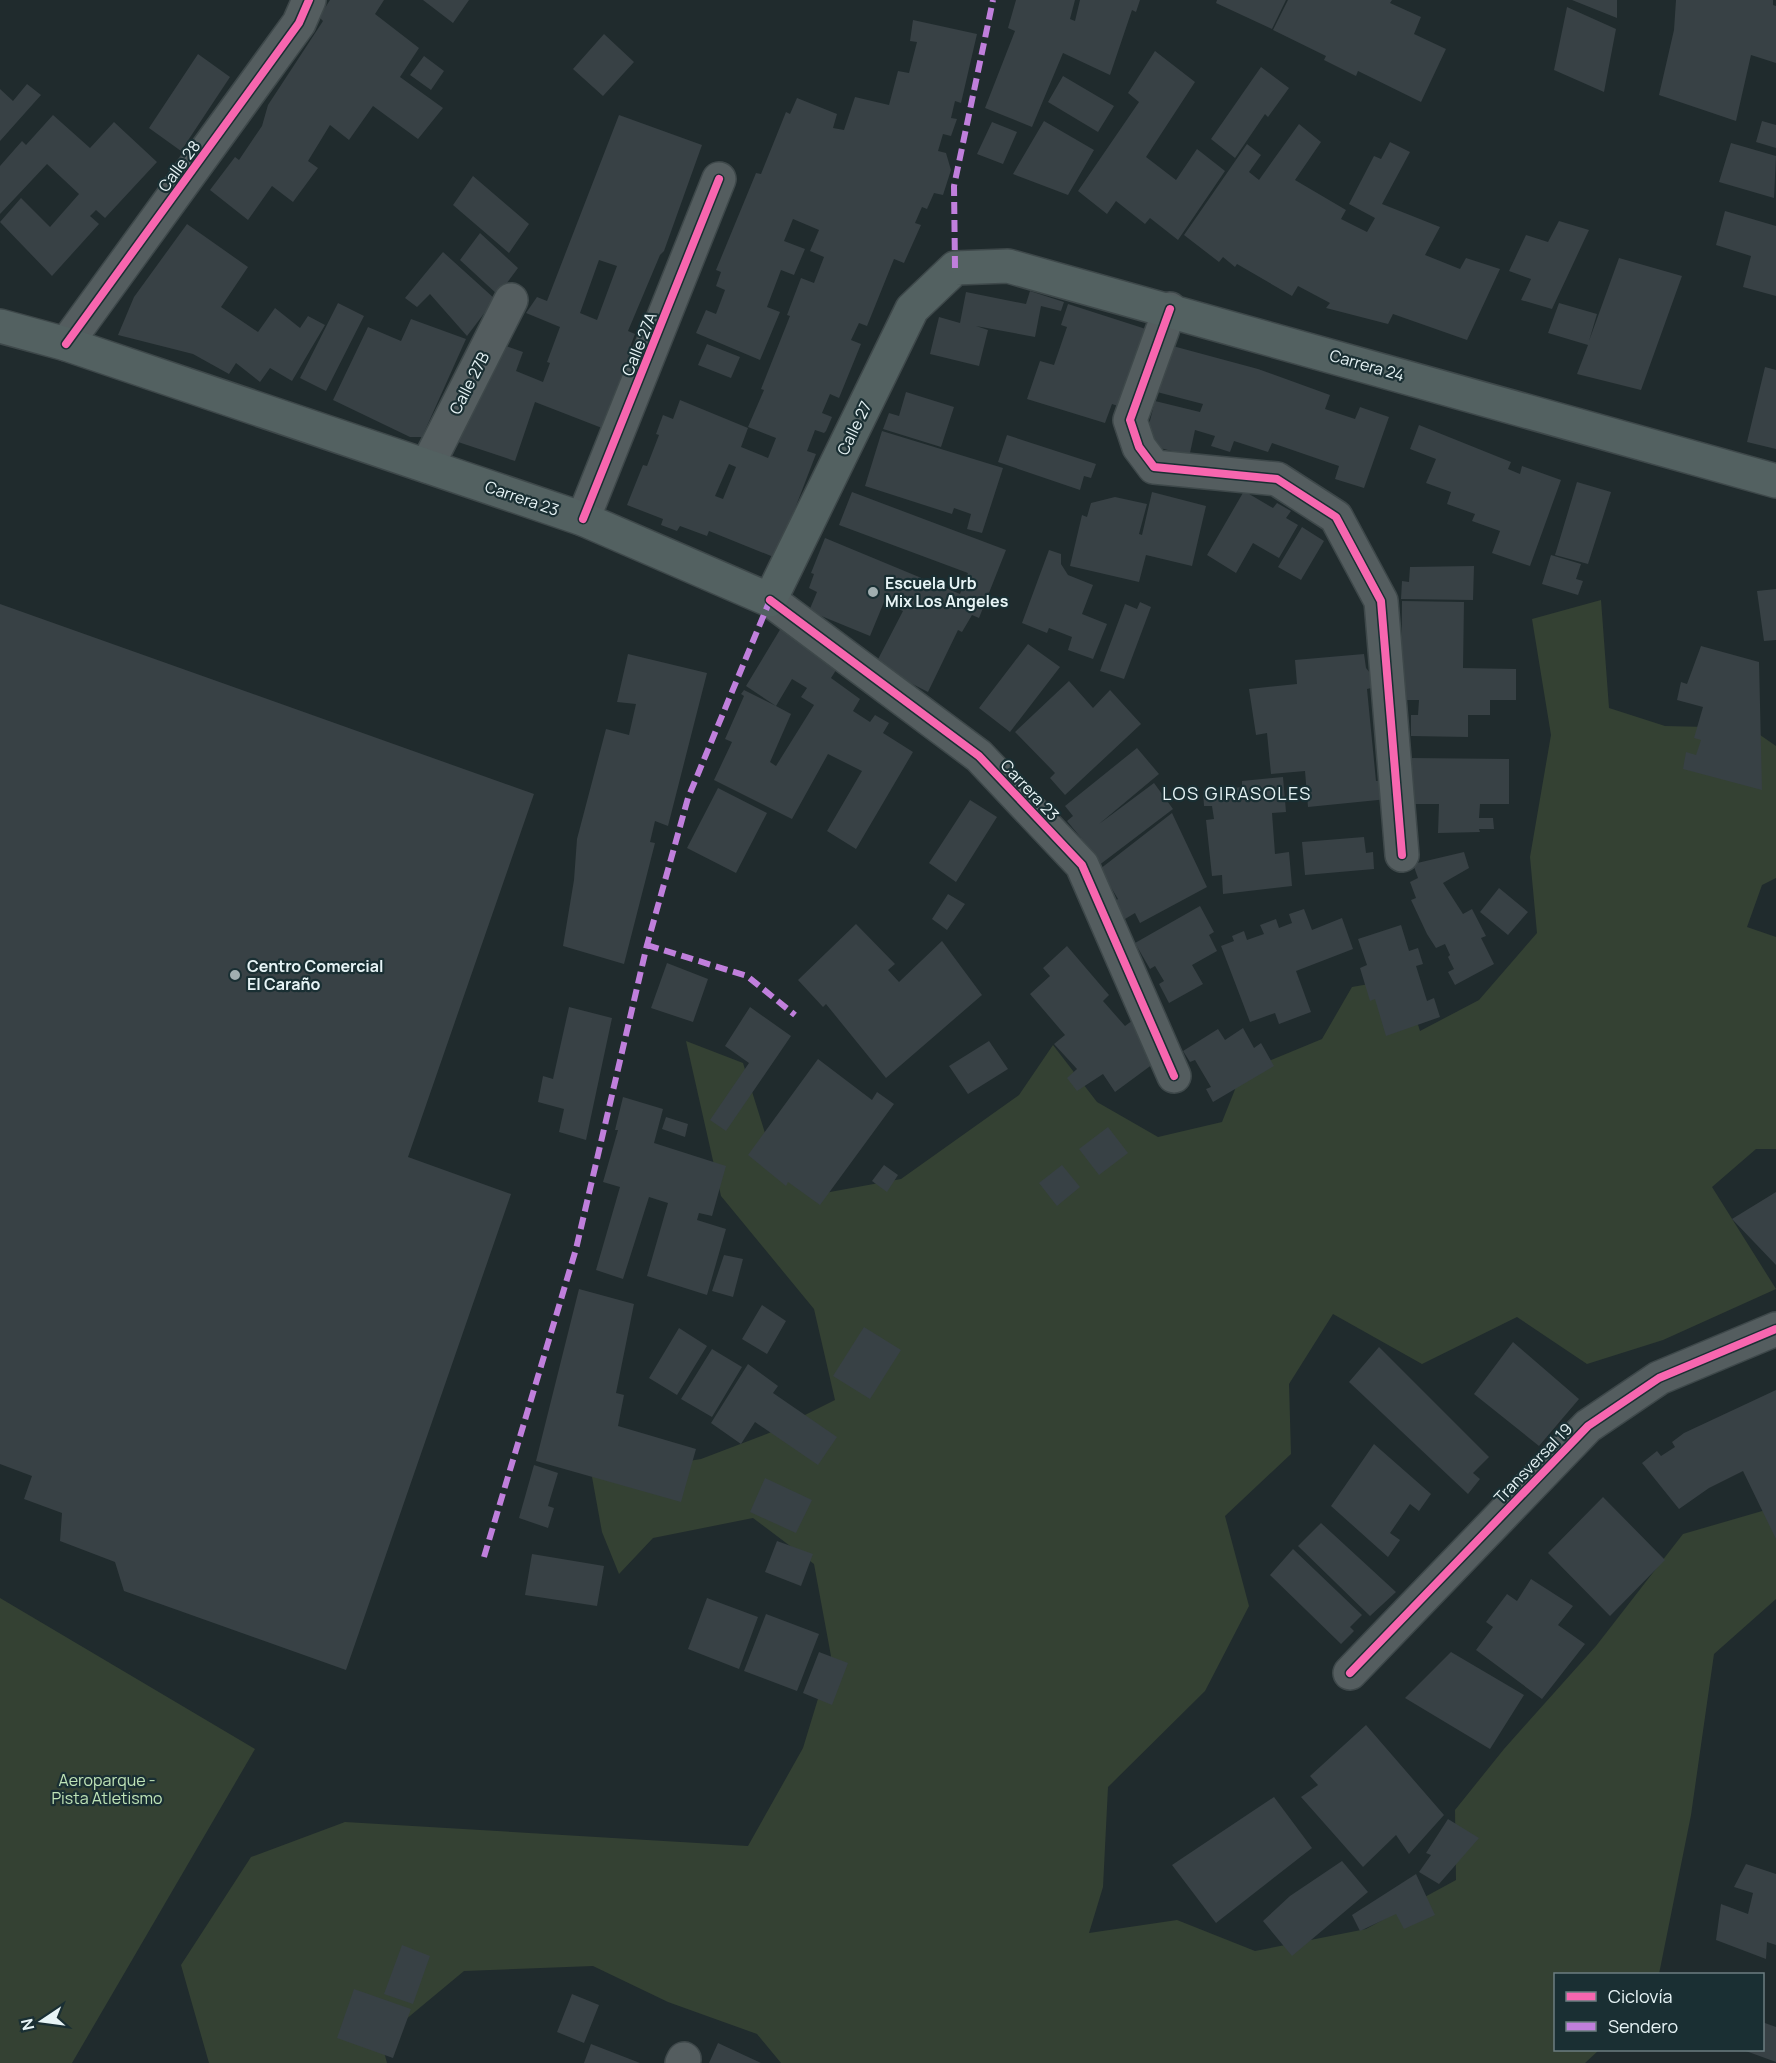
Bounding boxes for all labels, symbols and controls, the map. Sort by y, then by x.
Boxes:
street label: Calle 28 [153,136,205,196]
street label: Calle 27A [616,309,662,379]
street label: Carrera 24 [1327,344,1407,386]
street label: Calle 27B [444,348,494,418]
street label: Calle 27 [832,397,876,459]
street label: Carrera 23 [482,475,562,521]
place label: Escuela Urb Mix Los Angeles [885,572,1009,612]
marker: Escuela Urb Mix Los Angeles [866,585,880,599]
street label: Carrera 23 [996,754,1064,826]
district label: LOS GIRASOLES [1162,781,1312,805]
place label: Centro Comercial El Caraño [247,955,383,995]
marker: Centro Comercial El Caraño [228,968,242,982]
street label: Transversal 19 [1489,1418,1577,1508]
park label: Aeroparque - Pista Atletismo [51,1769,163,1809]
legend [1554,1973,1764,2051]
text: Ciclovía [1608,1984,1673,2008]
north arrow [12,1991,72,2051]
text: Sendero [1608,2014,1678,2038]
text: N [15,2016,39,2032]

